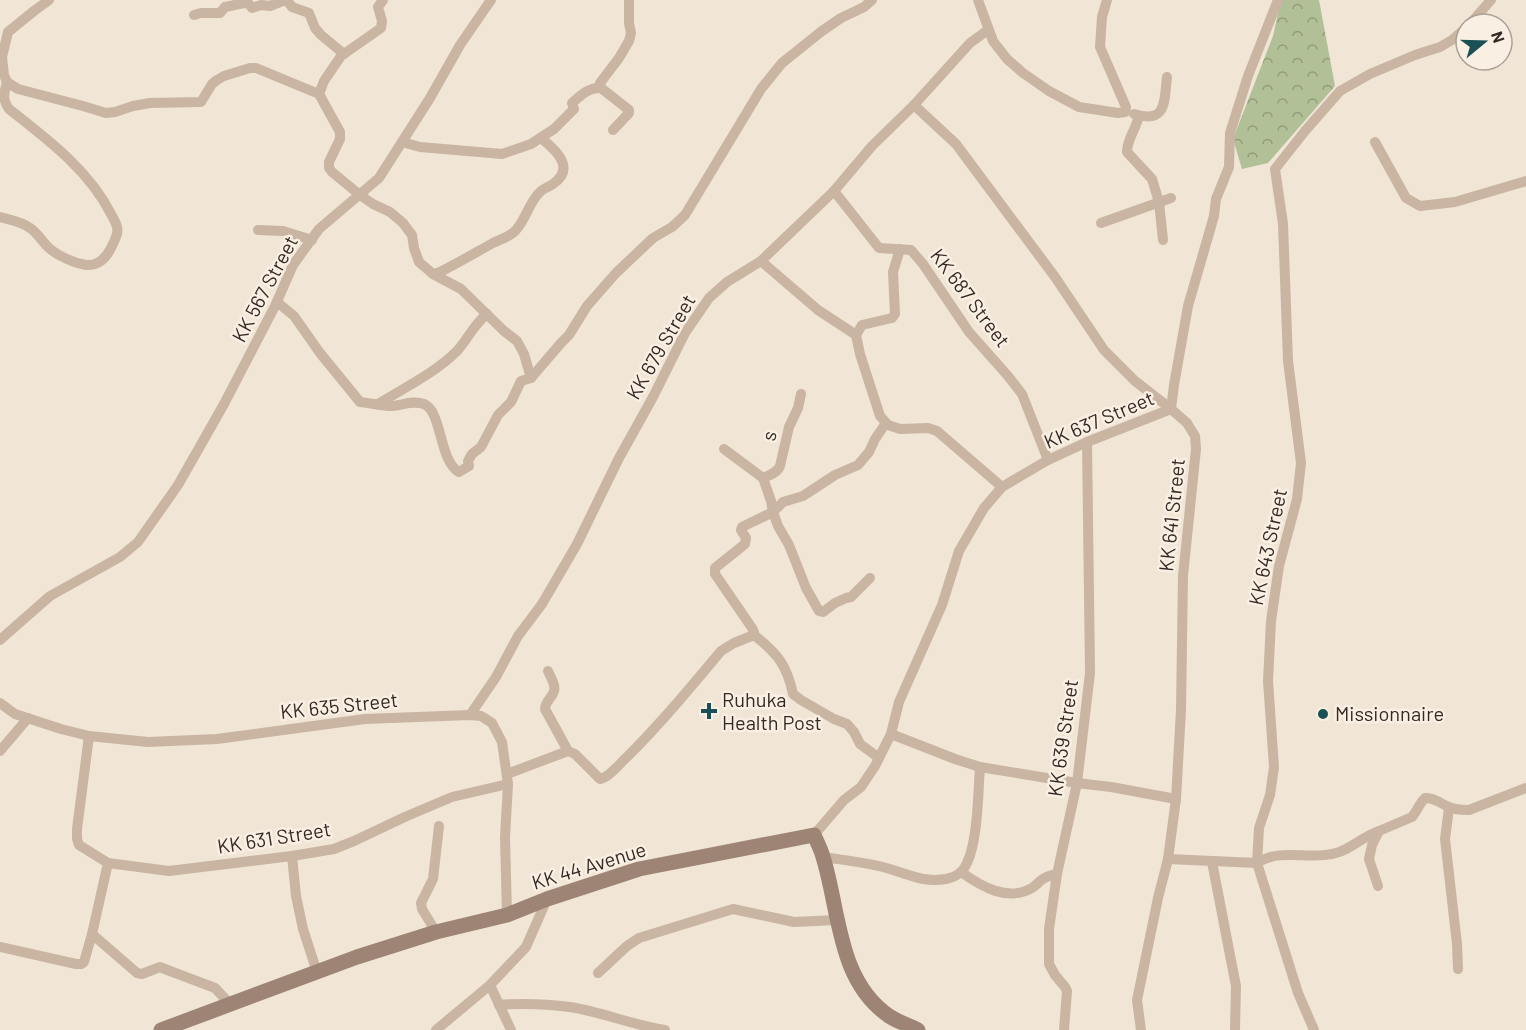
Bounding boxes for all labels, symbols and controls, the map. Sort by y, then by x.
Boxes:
north arrow [1454,12,1514,72]
text: N [1488,29,1509,45]
street label: KK 567 Street [226,231,302,346]
street label: KK 687 Street [926,243,1016,351]
street label: KK 679 Street [620,290,700,403]
street label: KK 637 Street [1040,385,1157,453]
street label: s [755,428,781,443]
street label: KK 641 Street [1153,457,1189,573]
street label: KK 643 Street [1243,486,1291,607]
street label: KK 639 Street [1042,678,1082,798]
street label: KK 635 Street [279,687,399,723]
place label: Ruhuka Health Post [722,687,822,734]
place label: Missionnaire [1335,701,1444,725]
marker: Ruhuka Health Post [700,702,718,720]
marker: Missionnaire [1316,707,1330,721]
street label: KK 631 Street [215,816,332,858]
street label: KK 44 Avenue [529,836,649,894]

